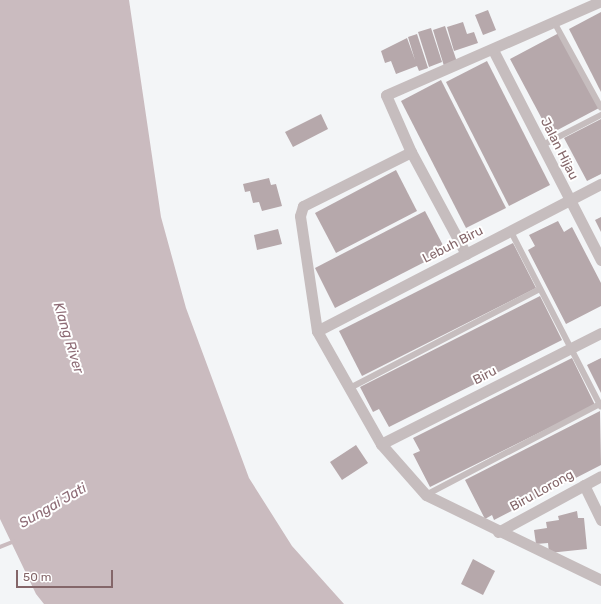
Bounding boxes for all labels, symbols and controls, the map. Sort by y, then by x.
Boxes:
street label: Jalan Hijau [537,115,581,183]
street label: Lebuh Biru [420,223,486,267]
water label: Klang River [49,300,87,376]
street label: Biru [471,363,499,389]
street label: Biru Lorong [507,467,577,515]
water label: Sungai Jati [16,480,90,532]
scale bar [18,562,115,588]
text: 50 m [23,570,51,584]

